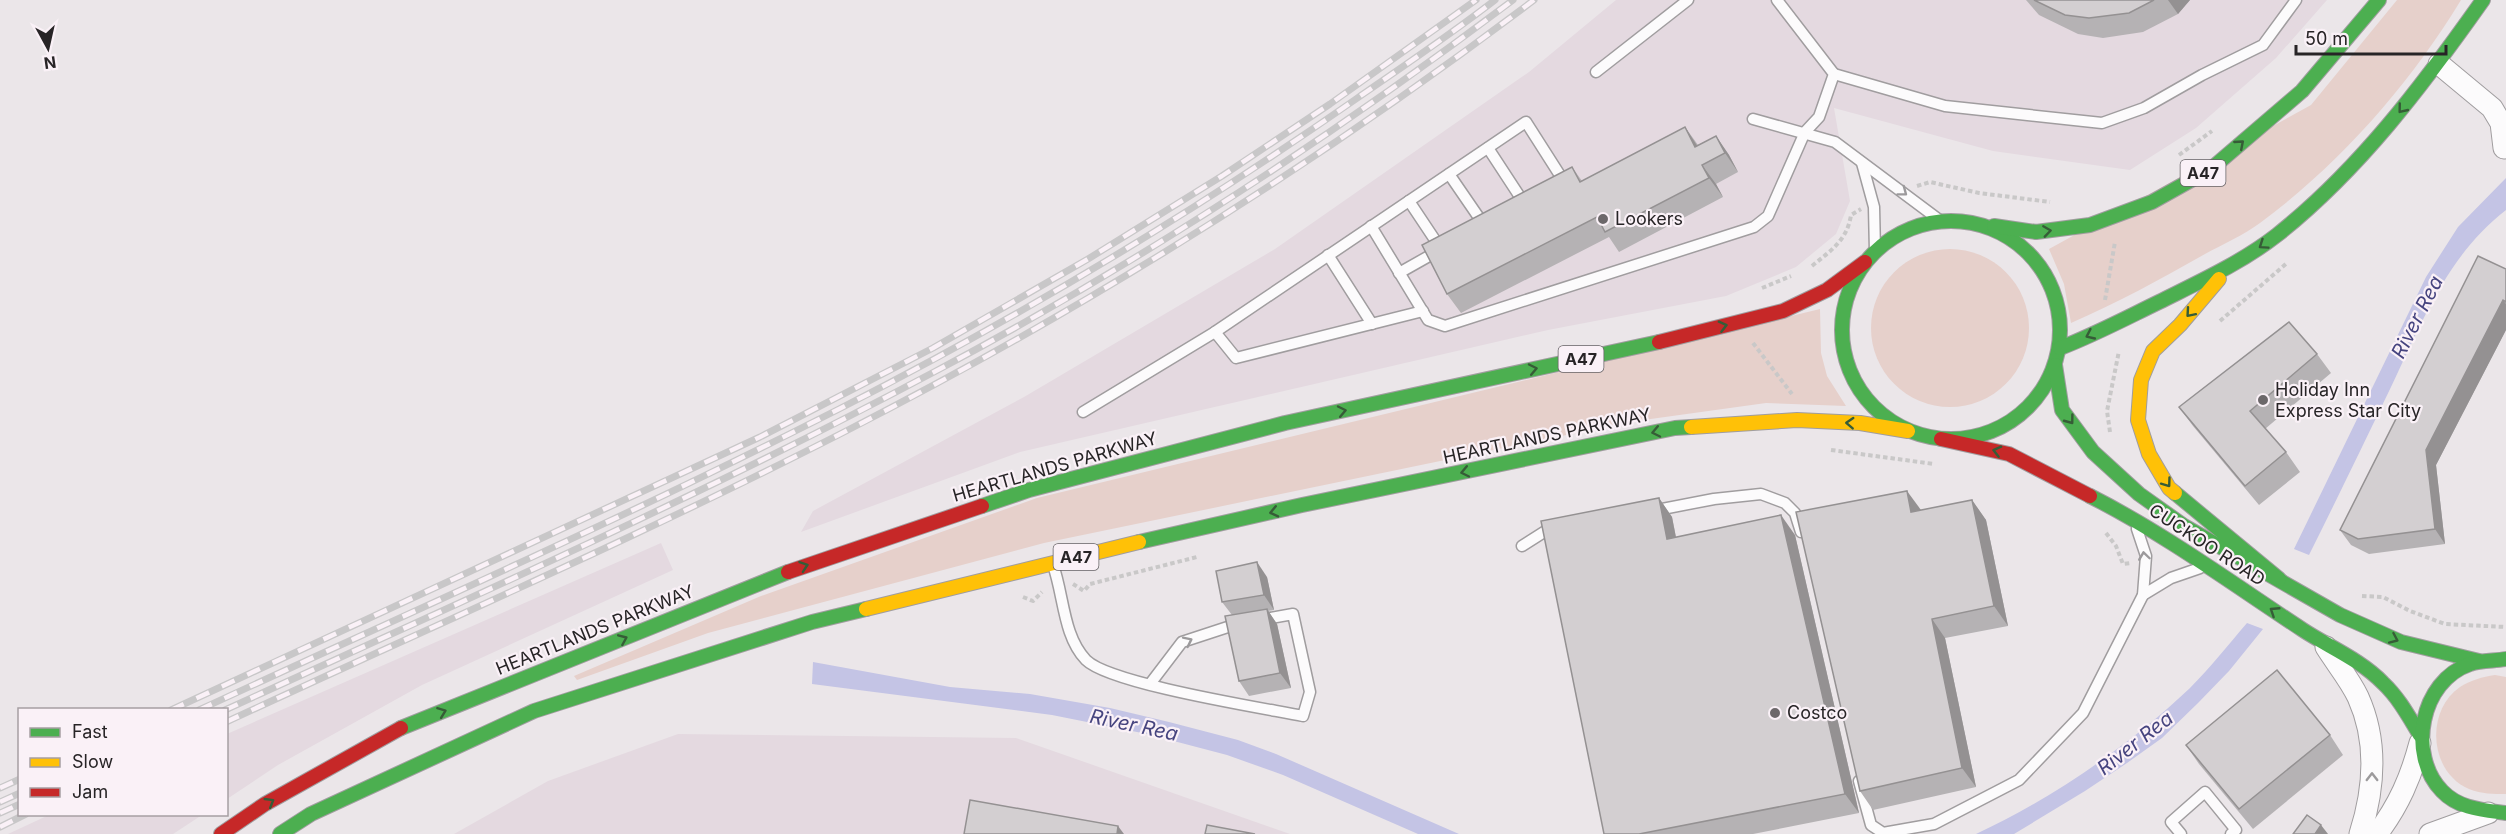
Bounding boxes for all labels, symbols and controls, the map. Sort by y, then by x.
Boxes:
north arrow [18,18,78,78]
scale bar [2296,18,2446,56]
text: 50 m [2305,28,2348,49]
text: N [43,52,58,74]
one-way arrow [2398,102,2409,113]
one-way arrow [2233,140,2244,151]
road number: A47 [2180,160,2226,186]
one-way arrow [1896,184,1907,195]
place label: Lookers [1615,208,1683,229]
marker: Lookers [1596,212,1610,226]
one-way arrow [2042,225,2051,237]
one-way arrow [2258,238,2269,249]
water label: River Rea [2386,272,2448,362]
one-way arrow [2186,306,2197,317]
one-way arrow [1717,321,1727,334]
one-way arrow [2085,327,2096,339]
road number: A47 [1558,346,1604,372]
one-way arrow [1527,364,1537,377]
place label: Holiday Inn Express Star City [2275,379,2421,421]
marker: Holiday Inn Express Star City [2256,393,2270,407]
street label: HEARTLANDS PARKWAY [1441,403,1653,468]
one-way arrow [1337,405,1347,418]
one-way arrow [2063,414,2074,425]
one-way arrow [1845,417,1854,430]
one-way arrow [1651,425,1661,438]
street label: HEARTLANDS PARKWAY [950,427,1160,506]
one-way arrow [1993,445,2003,458]
one-way arrow [1460,464,1470,477]
one-way arrow [2160,477,2171,488]
street label: CUCKOO ROAD [2145,499,2269,590]
one-way arrow [1269,504,1279,517]
road number: A47 [1054,544,1098,570]
one-way arrow [2138,551,2150,560]
one-way arrow [798,560,809,573]
street label: HEARTLANDS PARKWAY [493,580,697,679]
one-way arrow [2270,606,2280,618]
one-way arrow [2387,632,2398,644]
one-way arrow [617,634,628,646]
one-way arrow [1182,636,1193,648]
place label: Costco [1787,702,1847,723]
water label: River Rea [1088,704,1180,746]
marker: Costco [1768,706,1782,720]
water label: River Rea [2092,706,2178,780]
one-way arrow [436,707,447,719]
legend [18,708,228,816]
text: Fast [72,721,108,742]
text: Slow [72,751,113,772]
one-way arrow [2366,773,2378,782]
text: Jam [72,781,108,802]
one-way arrow [264,797,274,809]

